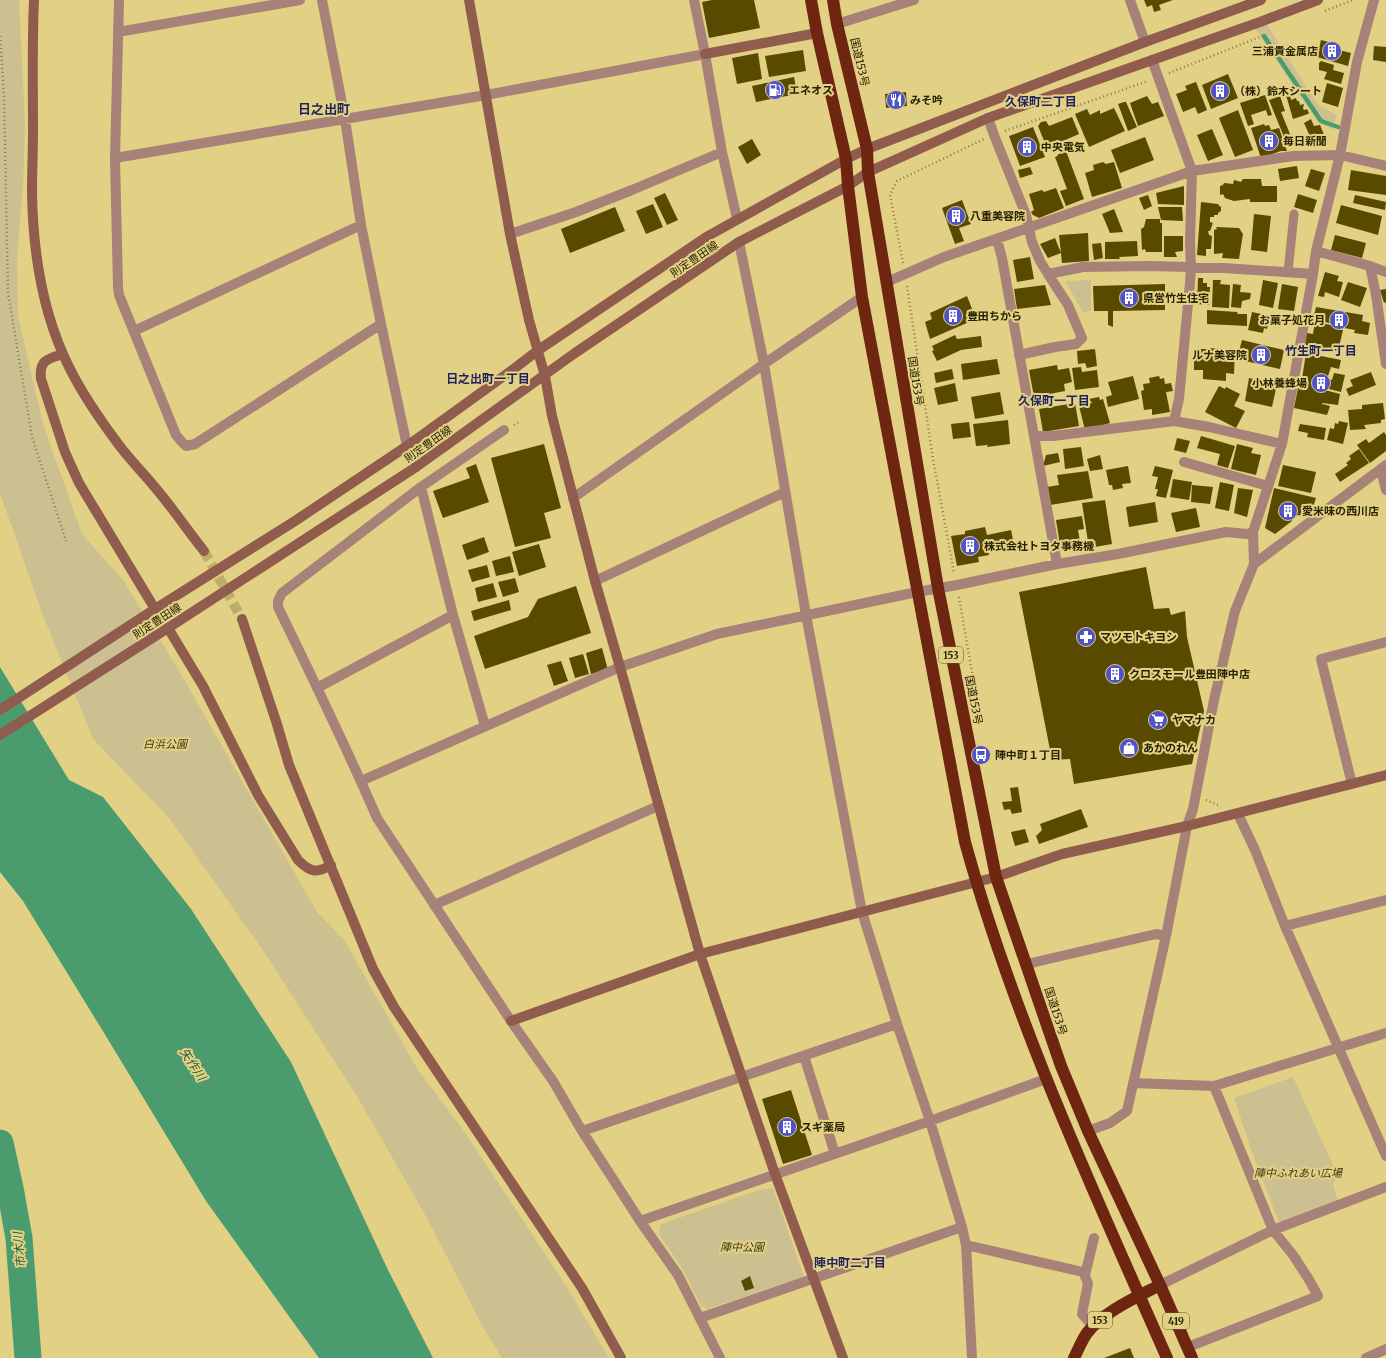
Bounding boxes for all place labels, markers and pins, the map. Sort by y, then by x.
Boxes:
building icon: 三浦貴金属店 [1321,40,1343,62]
place label: 三浦貴金属店 [1252,44,1318,58]
fuel station icon: エネオス [764,79,786,101]
building icon: （株）鈴木シート [1209,80,1231,102]
place label: エネオス [789,83,833,97]
place label: （株）鈴木シート [1234,84,1322,98]
restaurant icon: みそ吟 [885,89,907,111]
place label: みそ吟 [910,93,943,107]
building icon: 毎日新聞 [1258,130,1280,152]
place label: 毎日新聞 [1283,134,1327,148]
building icon: 中央電気 [1016,136,1038,158]
place label: 中央電気 [1041,140,1085,154]
building icon: 八重美容院 [945,205,967,227]
place label: 八重美容院 [970,209,1025,223]
building icon: 県営竹生住宅 [1118,287,1140,309]
place label: 県営竹生住宅 [1143,291,1209,305]
building icon: 豊田ちから [942,305,964,327]
place label: 豊田ちから [967,309,1022,323]
building icon: お菓子処花月 [1328,309,1350,331]
place label: お菓子処花月 [1259,313,1325,327]
building icon: ルナ美容院 [1250,344,1272,366]
place label: ルナ美容院 [1192,348,1247,362]
building icon: 小林養蜂場 [1310,372,1332,394]
place label: 小林養蜂場 [1252,376,1307,390]
building icon: 愛米味の西川店 [1277,500,1299,522]
place label: 愛米味の西川店 [1302,504,1379,518]
building icon: 株式会社トヨタ事務機 [959,535,981,557]
place label: 株式会社トヨタ事務機 [984,539,1094,553]
pharmacy icon: マツモトキヨシ [1075,626,1097,648]
place label: マツモトキヨシ [1100,630,1177,644]
building icon: クロスモール豊田陣中店 [1104,663,1126,685]
place label: クロスモール豊田陣中店 [1129,667,1250,681]
supermarket icon: ヤマナカ [1147,709,1169,731]
place label: ヤマナカ [1172,713,1216,727]
shop icon: あかのれん [1118,737,1140,759]
place label: あかのれん [1143,741,1198,755]
bus stop icon: 陣中町１丁目 [970,744,992,766]
place label: 陣中町１丁目 [995,748,1061,762]
building icon: スギ薬局 [776,1116,798,1138]
place label: スギ薬局 [801,1120,845,1134]

